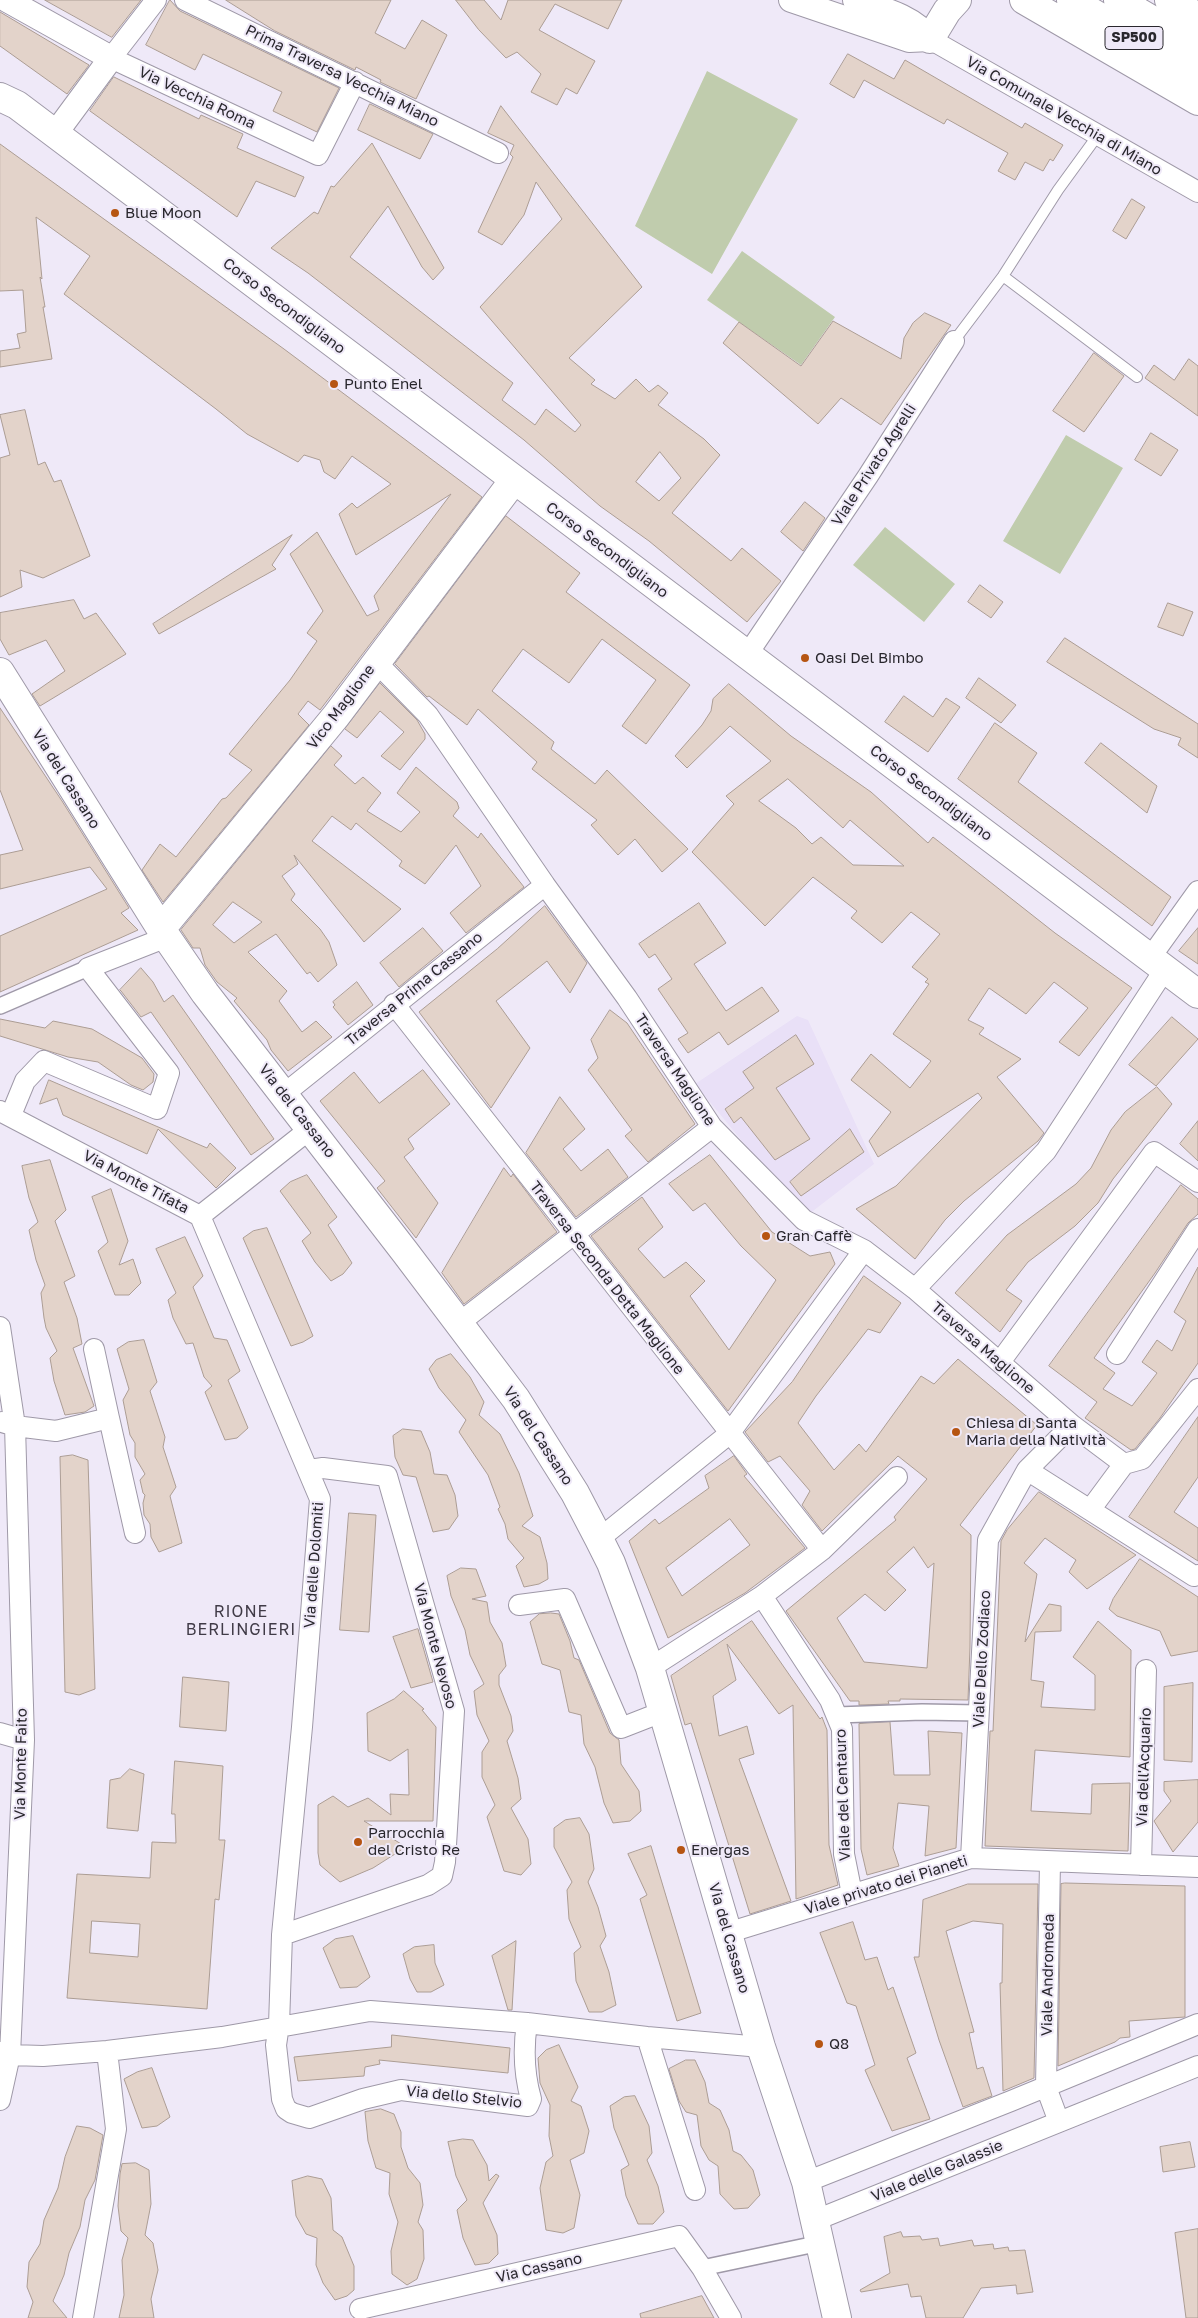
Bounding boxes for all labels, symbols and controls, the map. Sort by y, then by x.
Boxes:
street label: Prima Traversa Vecchia Miano [242,21,442,131]
road number: SP500 [1105,26,1163,49]
street label: Via Comunale Vecchia di Miano [963,52,1165,180]
street label: Via Vecchia Roma [136,63,258,133]
place label: Blue Moon [125,204,201,222]
marker: Blue Moon [109,207,121,219]
street label: Corso Secondigliano [219,254,349,358]
place label: Punto Enel [344,375,423,393]
marker: Punto Enel [328,378,340,390]
street label: Viale Privato Agrelli [828,401,920,529]
street label: Corso Secondigliano [542,498,672,602]
place label: Oasi Del Bimbo [815,649,924,667]
marker: Oasi Del Bimbo [799,652,811,664]
street label: Vico Maglione [303,661,379,753]
street label: Via del Cassano [28,726,104,832]
street label: Corso Secondigliano [866,741,996,845]
street label: Traversa Prima Cassano [342,928,486,1050]
street label: Traversa Maglione [631,1011,719,1129]
street label: Via del Cassano [255,1061,339,1161]
street label: Via Monte Tifata [80,1147,192,1217]
street label: Traversa Seconda Detta Maglione [526,1178,688,1378]
place label: Gran Caffè [776,1227,852,1245]
marker: Gran Caffè [760,1230,772,1242]
street label: Traversa Maglione [928,1298,1038,1398]
street label: Via del Cassano [499,1383,577,1489]
place label: Chiesa di Santa Maria della Natività [966,1414,1106,1449]
marker: Chiesa di Santa Maria della Natività [950,1426,962,1438]
street label: Via delle Dolomiti [301,1501,327,1629]
street label: Via Monte Nevoso [410,1581,460,1711]
street label: Viale Dello Zodiaco [969,1590,995,1728]
district label: RIONE BERLINGIERI [184,1602,298,1640]
street label: Via dell'Acquario [1133,1707,1155,1827]
street label: Via Monte Faito [11,1708,31,1820]
street label: Viale del Centauro [832,1729,854,1861]
place label: Parrocchia del Cristo Re [368,1824,460,1859]
marker: Parrocchia del Cristo Re [352,1836,364,1848]
place label: Energas [691,1841,749,1859]
marker: Energas [675,1844,687,1856]
street label: Viale privato dei Pianeti [802,1852,970,1918]
street label: Via del Cassano [705,1881,753,1995]
street label: Viale Andromeda [1038,1914,1058,2036]
place label: Q8 [829,2035,849,2053]
marker: Q8 [813,2038,825,2050]
street label: Via dello Stelvio [405,2082,523,2112]
street label: Viale delle Galassie [869,2136,1005,2206]
street label: Via Cassano [494,2249,584,2287]

